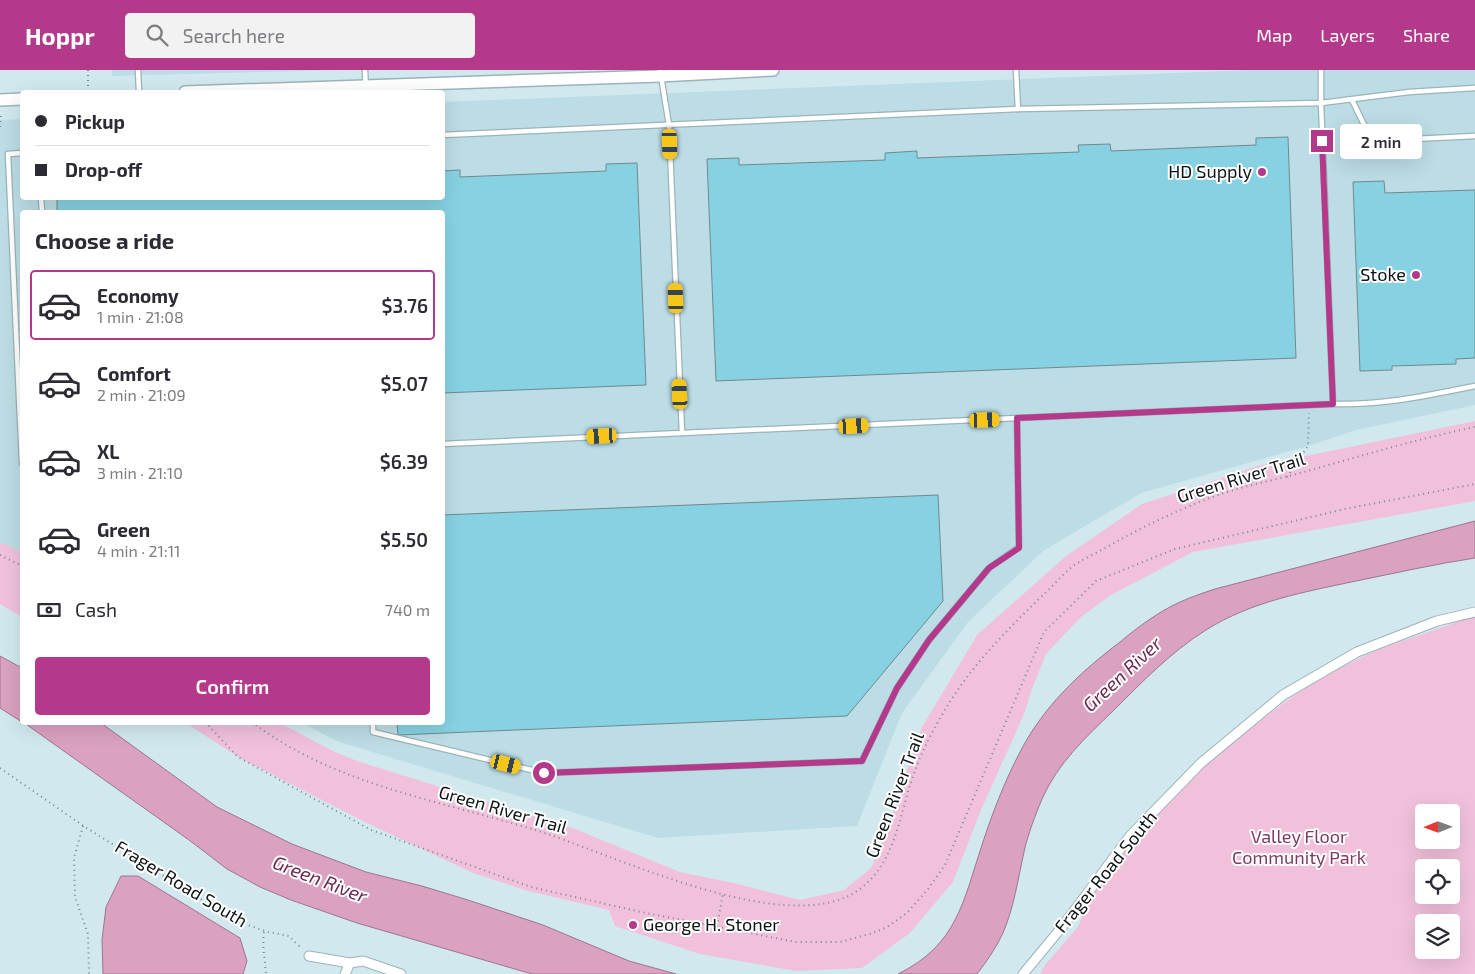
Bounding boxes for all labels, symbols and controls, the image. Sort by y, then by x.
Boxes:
search box [125,13,475,58]
text: Hoppr [25,21,95,50]
icon: search [143,21,171,49]
text: Search here [183,24,285,47]
text: Map [1256,24,1292,46]
text: Layers [1320,24,1375,46]
text: Share [1403,24,1450,46]
text: Pickup [65,110,125,133]
callout: 2 min [1340,124,1422,158]
car [661,129,678,159]
route end [1311,130,1333,152]
text: 2 min [1361,132,1401,151]
text: Drop-off [65,158,142,181]
place label: HD Supply [1168,160,1252,182]
marker: HD Supply [1256,166,1268,178]
text: Choose a ride [35,227,174,253]
place label: Stoke [1360,263,1406,285]
marker: Stoke [1410,269,1422,281]
icon: car [37,283,82,328]
car [667,283,684,313]
text: Economy [97,284,179,307]
text: $3.76 [382,294,428,317]
text: 1 min · 21:08 [97,307,184,326]
icon: car [37,361,82,406]
text: Comfort [97,362,171,385]
text: $5.07 [381,372,428,395]
car [671,379,688,409]
text: 2 min · 21:09 [97,385,186,404]
car [969,412,1000,428]
car [838,418,869,434]
car [586,428,617,444]
icon: car [37,439,82,484]
text: XL [97,440,119,463]
street label: Green River Trail [1174,447,1308,507]
text: $6.39 [380,450,428,473]
text: 3 min · 21:10 [97,463,183,482]
icon: car [37,517,82,562]
text: Green [97,518,150,541]
text: $5.50 [380,528,428,551]
text: 4 min · 21:11 [97,541,180,560]
icon: cash [35,596,63,624]
text: Cash [75,598,117,621]
text: 740 m [385,600,430,619]
water label: Green River [1078,631,1166,716]
button: Confirm [35,657,430,715]
street label: Green River Trail [860,728,928,861]
car [489,753,522,775]
route start [533,762,555,784]
street label: Green River Trail [436,780,571,838]
north arrow [1415,804,1460,849]
map controls [1415,804,1460,959]
street label: Frager Road South [1049,806,1161,937]
park label: Valley Floor Community Park [1232,825,1366,868]
street label: Frager Road South [111,835,252,931]
water label: Green River [270,850,371,907]
button: locate [1415,859,1460,904]
place label: George H. Stoner [643,913,780,935]
button: layers [1415,914,1460,959]
marker: George H. Stoner [627,919,639,931]

